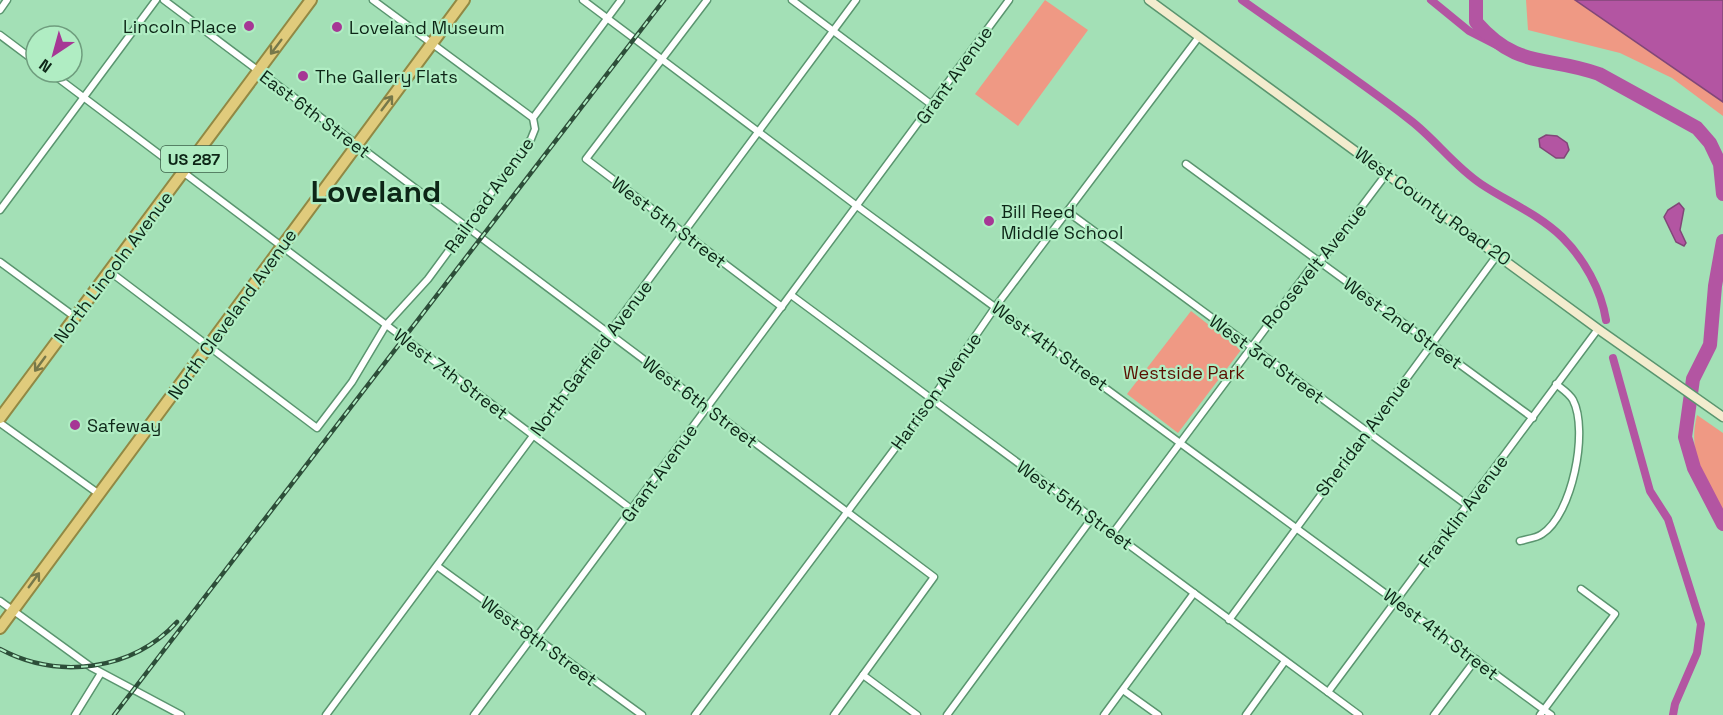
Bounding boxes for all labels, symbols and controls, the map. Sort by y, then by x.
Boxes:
place label: Lincoln Place [123,15,237,38]
place label: Loveland Museum [349,16,505,39]
marker: Lincoln Place [242,19,256,33]
marker: Loveland Museum [330,20,344,34]
street label: Grant Avenue [911,21,997,129]
north arrow [24,24,84,84]
one-way arrow [270,39,283,55]
text: N [35,54,56,77]
street label: East 6th Street [255,65,375,163]
place label: The Gallery Flats [315,65,458,88]
marker: The Gallery Flats [296,69,310,83]
one-way arrow [381,96,394,112]
street label: Railroad Avenue [439,133,539,257]
street label: West County Road 20 [1350,141,1516,271]
road number: US 287 [161,146,227,172]
street label: West 5th Street [607,171,731,273]
district label: Loveland [311,172,441,211]
street label: North Lincoln Avenue [48,186,178,348]
street label: Roosevelt Avenue [1257,199,1371,333]
place label: Bill Reed Middle School [1001,200,1123,244]
marker: Bill Reed Middle School [982,214,996,228]
street label: North Cleveland Avenue [162,224,302,404]
street label: West 2nd Street [1339,272,1467,374]
street label: North Garfield Avenue [525,275,657,441]
street label: West 4th Street [987,296,1113,396]
street label: West 3rd Street [1205,309,1329,409]
street label: West 7th Street [389,323,513,425]
street label: Harrison Avenue [886,328,986,454]
street label: West 6th Street [638,351,762,453]
one-way arrow [34,355,46,371]
park label: Westside Park [1123,361,1245,384]
street label: Sheridan Avenue [1310,371,1416,501]
place label: Safeway [87,414,161,437]
marker: Safeway [68,418,82,432]
street label: Grant Avenue [616,419,702,527]
street label: Franklin Avenue [1413,450,1513,572]
street label: West 5th Street [1012,455,1138,555]
one-way arrow [28,573,41,589]
street label: West 4th Street [1379,583,1503,685]
street label: West 8th Street [476,591,602,691]

